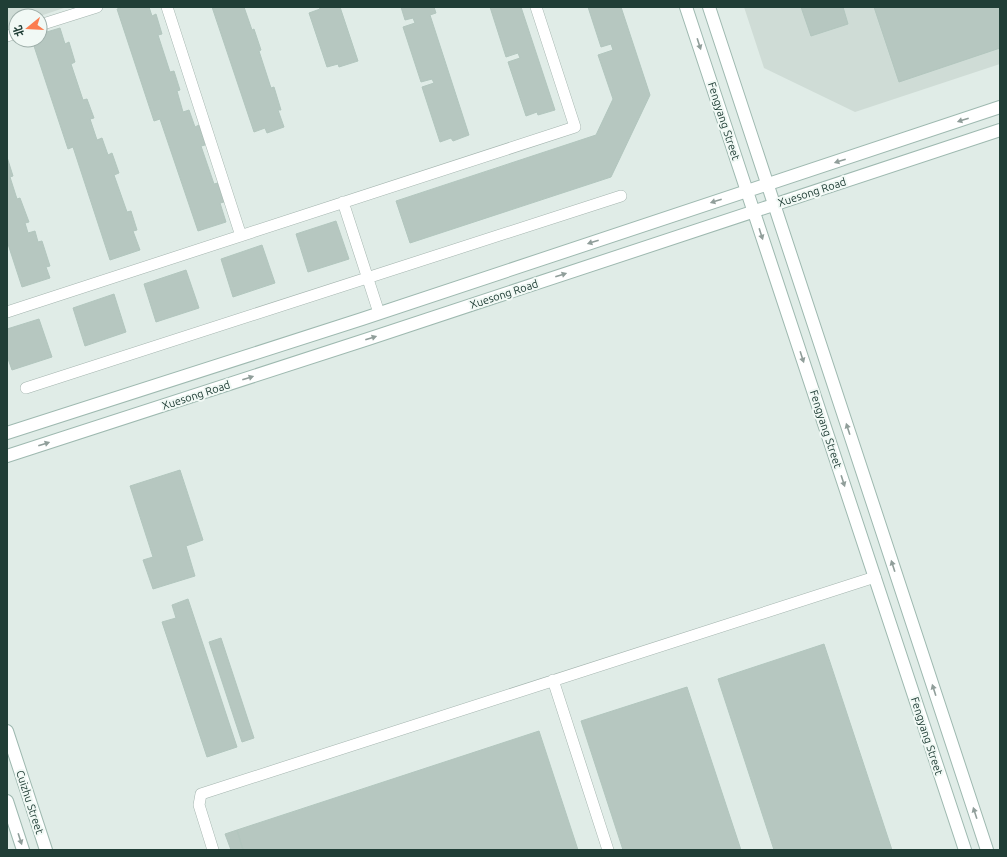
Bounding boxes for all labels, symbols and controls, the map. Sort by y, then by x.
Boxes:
north arrow [8,8,48,48]
text: 北 [11,24,26,38]
one-way arrow [696,38,702,50]
street label: Fengyang Street [706,81,742,162]
one-way arrow [957,117,969,123]
one-way arrow [833,158,845,164]
street label: Xuesong Road [776,175,848,209]
one-way arrow [710,199,722,205]
one-way arrow [758,228,764,240]
one-way arrow [586,239,598,245]
one-way arrow [556,272,568,278]
street label: Xuesong Road [468,277,540,311]
one-way arrow [366,335,378,341]
one-way arrow [799,352,805,364]
one-way arrow [242,375,254,381]
street label: Xuesong Road [160,378,232,412]
street label: Fengyang Street [808,389,844,470]
one-way arrow [845,423,851,435]
one-way arrow [38,441,50,447]
one-way arrow [840,475,846,487]
one-way arrow [890,560,896,572]
one-way arrow [931,683,937,695]
street label: Fengyang Street [909,696,945,777]
street label: Cuizhu Street [14,769,46,836]
one-way arrow [972,807,978,819]
one-way arrow [17,833,23,845]

